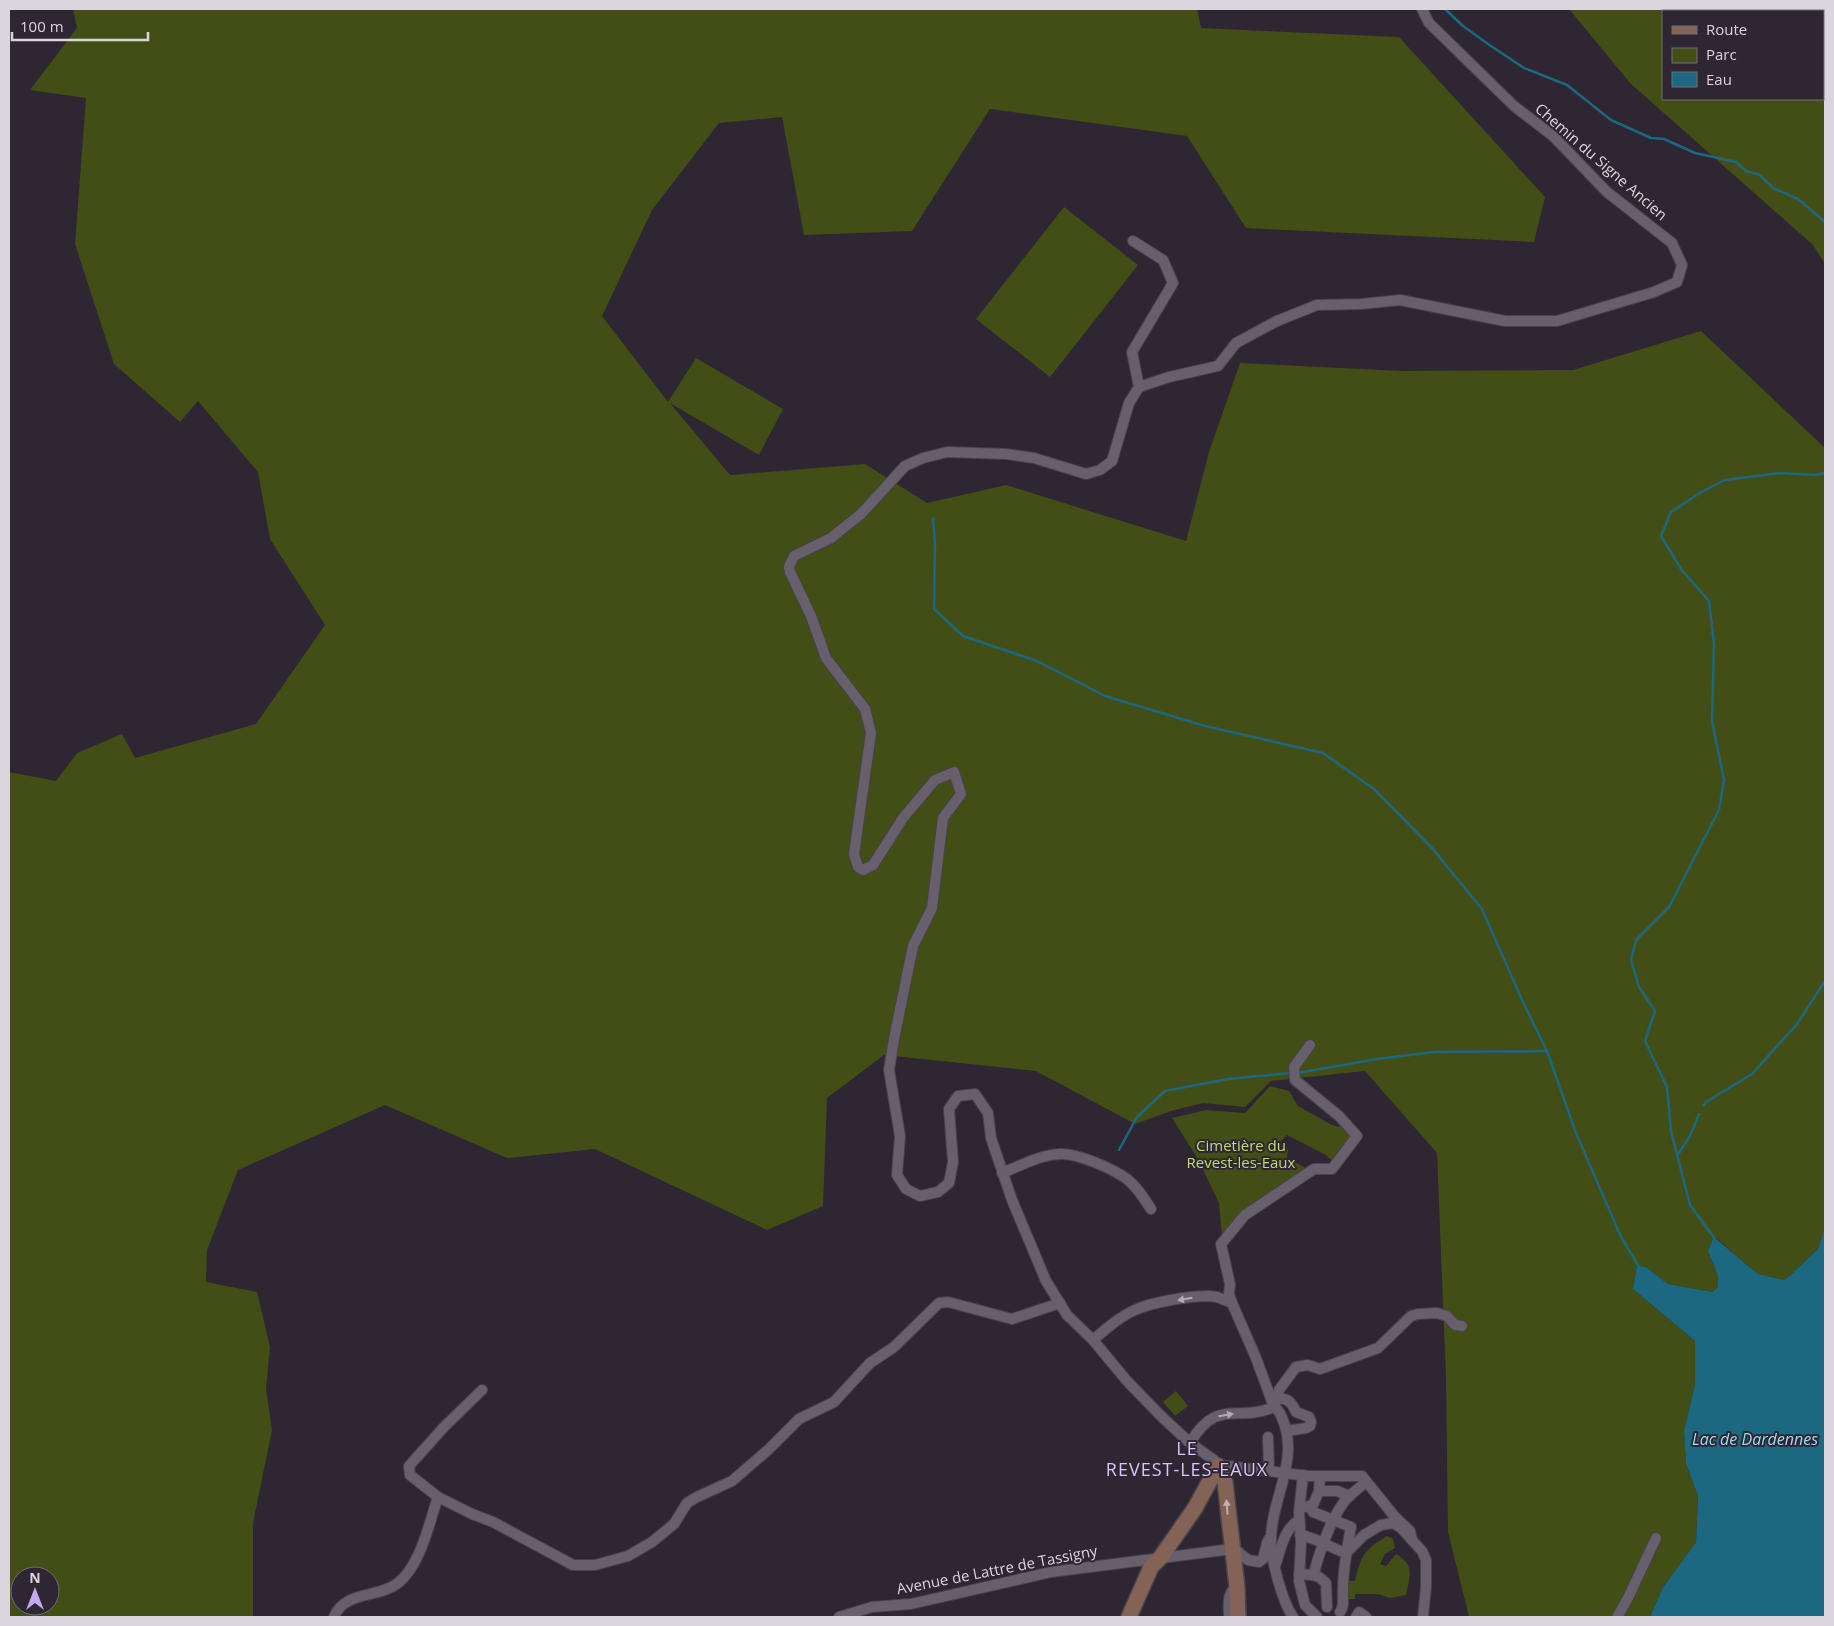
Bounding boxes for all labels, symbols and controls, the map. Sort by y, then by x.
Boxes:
scale bar [12,10,149,42]
legend [1662,10,1824,100]
text: 100 m [20,16,64,36]
text: Route [1706,19,1747,39]
text: Parc [1706,44,1737,64]
text: Eau [1706,69,1732,89]
street label: Chemin du Signe Ancien [1531,98,1672,224]
park label: Cimetière du Revest-les-Eaux [1187,1135,1296,1172]
one-way arrow [1176,1295,1192,1303]
one-way arrow [1219,1410,1235,1418]
water label: Lac de Dardennes [1692,1428,1818,1450]
district label: LE REVEST-LES-EAUX [1106,1436,1268,1481]
one-way arrow [1223,1499,1231,1515]
street label: Avenue de Lattre de Tassigny [895,1540,1099,1598]
north arrow [10,1566,60,1616]
text: N [29,1568,41,1587]

